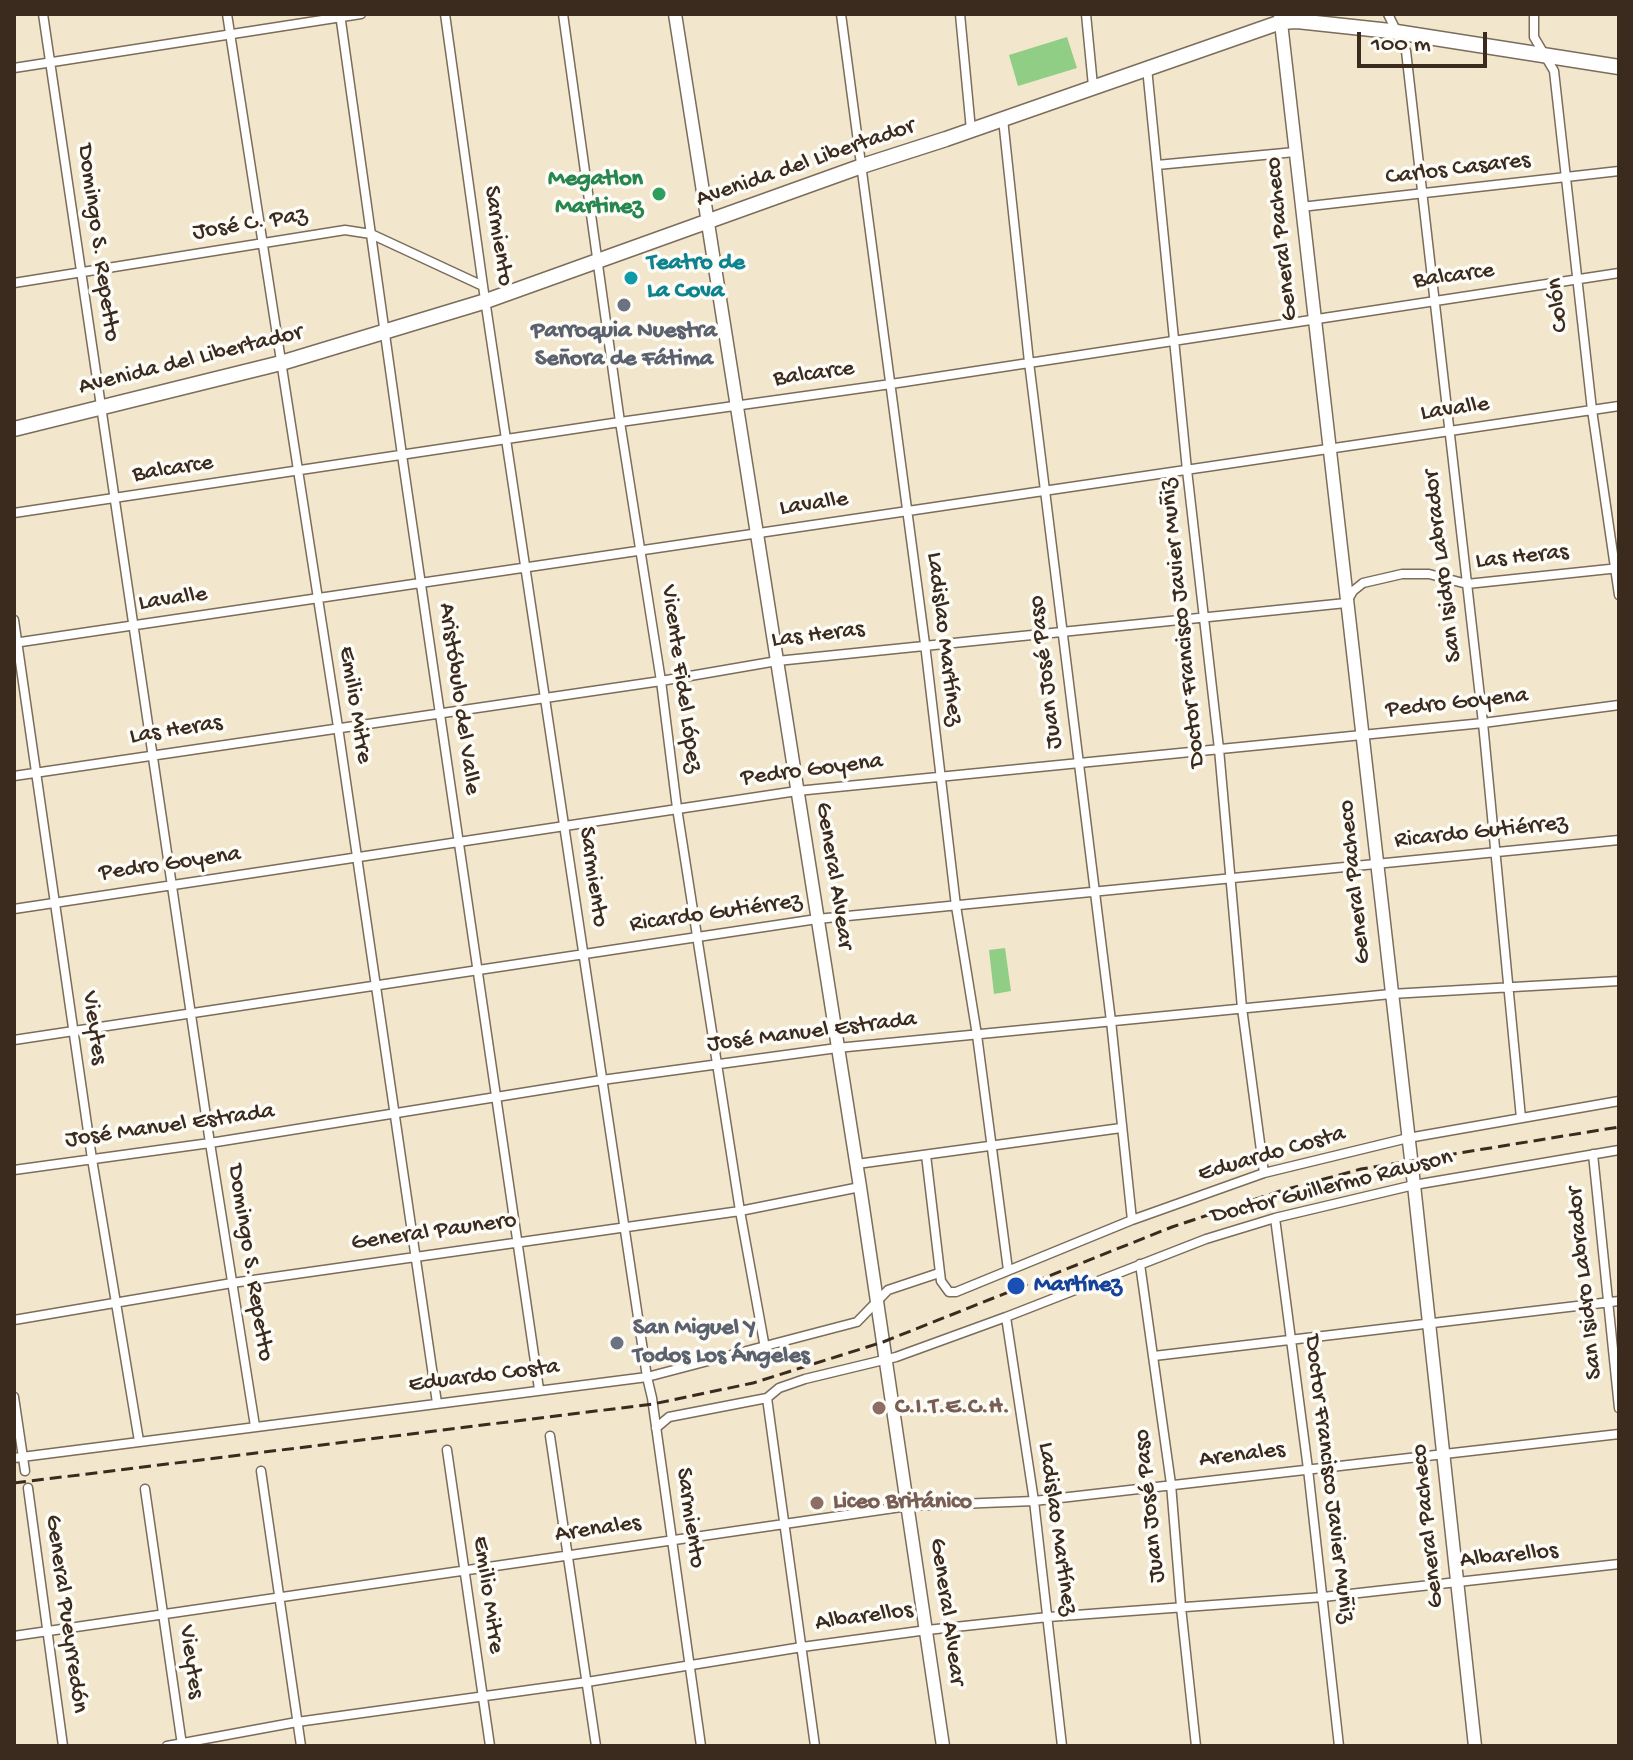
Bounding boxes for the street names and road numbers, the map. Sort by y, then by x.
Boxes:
street label: Avenida del Libertador [693,113,919,215]
street label: Domingo S. Repetto [69,142,125,344]
street label: Carlos Casares [1384,147,1532,193]
street label: General Pacheco [1260,156,1306,322]
street label: Sarmiento [476,184,518,288]
street label: José C. Paz [191,202,309,248]
street label: Balcarce [1412,257,1496,297]
street label: Colón [1541,276,1577,334]
street label: Avenida del Libertador [76,319,306,403]
street label: Balcarce [772,355,856,395]
street label: Lavalle [1419,391,1491,429]
street label: Balcarce [131,449,215,491]
street label: San Isidro Labrador [1418,468,1470,664]
street label: Doctor Francisco Javier Muñiz [1155,477,1213,769]
street label: Lavalle [778,486,850,524]
street label: Las Heras [1474,539,1570,577]
street label: Ladislao Martínez [918,550,968,728]
street label: Lavalle [137,581,209,619]
street label: Vicente Fidel López [653,583,707,775]
street label: Juan José Paso [1023,594,1071,750]
street label: Aristóbulo del Valle [430,601,486,797]
street label: Las Heras [770,616,866,656]
street label: Emilio Mitre [331,644,377,766]
street label: Pedro Goyena [1384,682,1530,726]
street label: Las Heras [128,709,224,753]
street label: Pedro Goyena [739,748,885,794]
street label: General Pacheco [1333,799,1379,965]
street label: General Alvear [807,800,859,952]
street label: Ricardo Gutiérrez [1393,810,1569,856]
street label: Sarmiento [571,825,613,929]
street label: Pedro Goyena [97,841,243,889]
street label: Ricardo Gutiérrez [628,888,804,940]
street label: Vieytes [74,989,112,1067]
street label: José Manuel Estrada [706,1006,918,1060]
street label: José Manuel Estrada [64,1098,276,1156]
street label: Eduardo Costa [1195,1120,1349,1190]
street label: Doctor Guillermo Rawson [1208,1144,1456,1232]
street label: Domingo S. Repetto [219,1162,279,1364]
street label: San Isidro Labrador [1562,1185,1610,1381]
street label: General Paunero [349,1207,519,1259]
street label: Doctor Francisco Javier Muñiz [1296,1333,1360,1625]
street label: Eduardo Costa [407,1353,561,1401]
street label: Juan José Paso [1129,1428,1173,1584]
street label: Arenales [1197,1436,1287,1476]
street label: Ladislao Martínez [1030,1440,1082,1618]
street label: General Pacheco [1406,1443,1452,1609]
street label: Sarmiento [668,1466,710,1570]
street label: Arenales [553,1510,643,1550]
street label: General Pueyrredón [37,1513,93,1715]
street label: Emilio Mitre [465,1534,509,1656]
street label: General Alvear [921,1537,971,1687]
street label: Albarellos [1459,1538,1559,1576]
street label: Albarellos [813,1597,915,1639]
street label: Vieytes [171,1623,209,1701]

